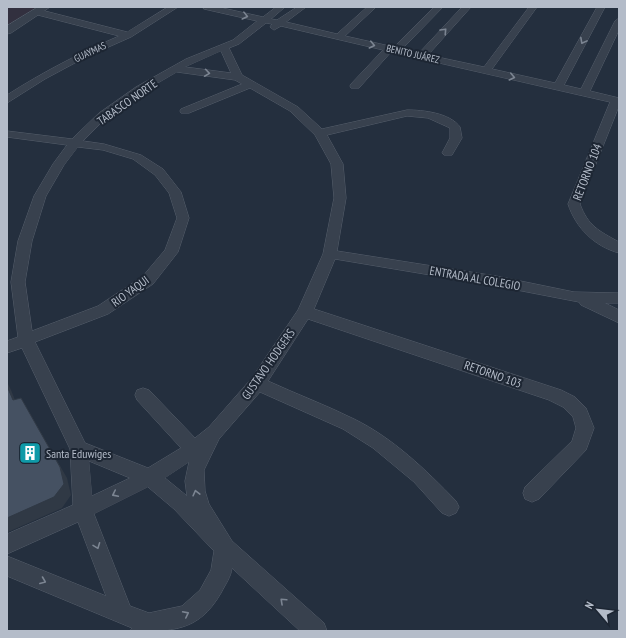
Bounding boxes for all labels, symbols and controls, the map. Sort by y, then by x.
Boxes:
one-way arrow [242,12,248,20]
one-way arrow [439,29,446,36]
one-way arrow [580,37,587,45]
street label: GUAYMAS [72,39,108,65]
one-way arrow [369,40,375,48]
street label: BENITO JUÁREZ [385,42,441,67]
one-way arrow [204,68,210,77]
one-way arrow [509,72,516,80]
street label: TABASCO NORTE [94,76,160,128]
street label: RETORNO 104 [569,141,605,203]
street label: ENTRADA AL COLEGIO [429,263,522,293]
street label: RIO YAQUI [108,272,152,310]
street label: GUSTAVO HODGERS [238,326,298,402]
street label: RETORNO 103 [462,357,524,391]
building icon: Santa Eduwiges [17,440,43,466]
place label: Santa Eduwiges [46,446,111,461]
one-way arrow [111,489,119,497]
one-way arrow [192,489,201,496]
one-way arrow [93,542,101,549]
one-way arrow [39,576,47,584]
north arrow [578,590,618,630]
one-way arrow [280,598,288,606]
text: N [582,599,597,611]
one-way arrow [182,611,189,619]

